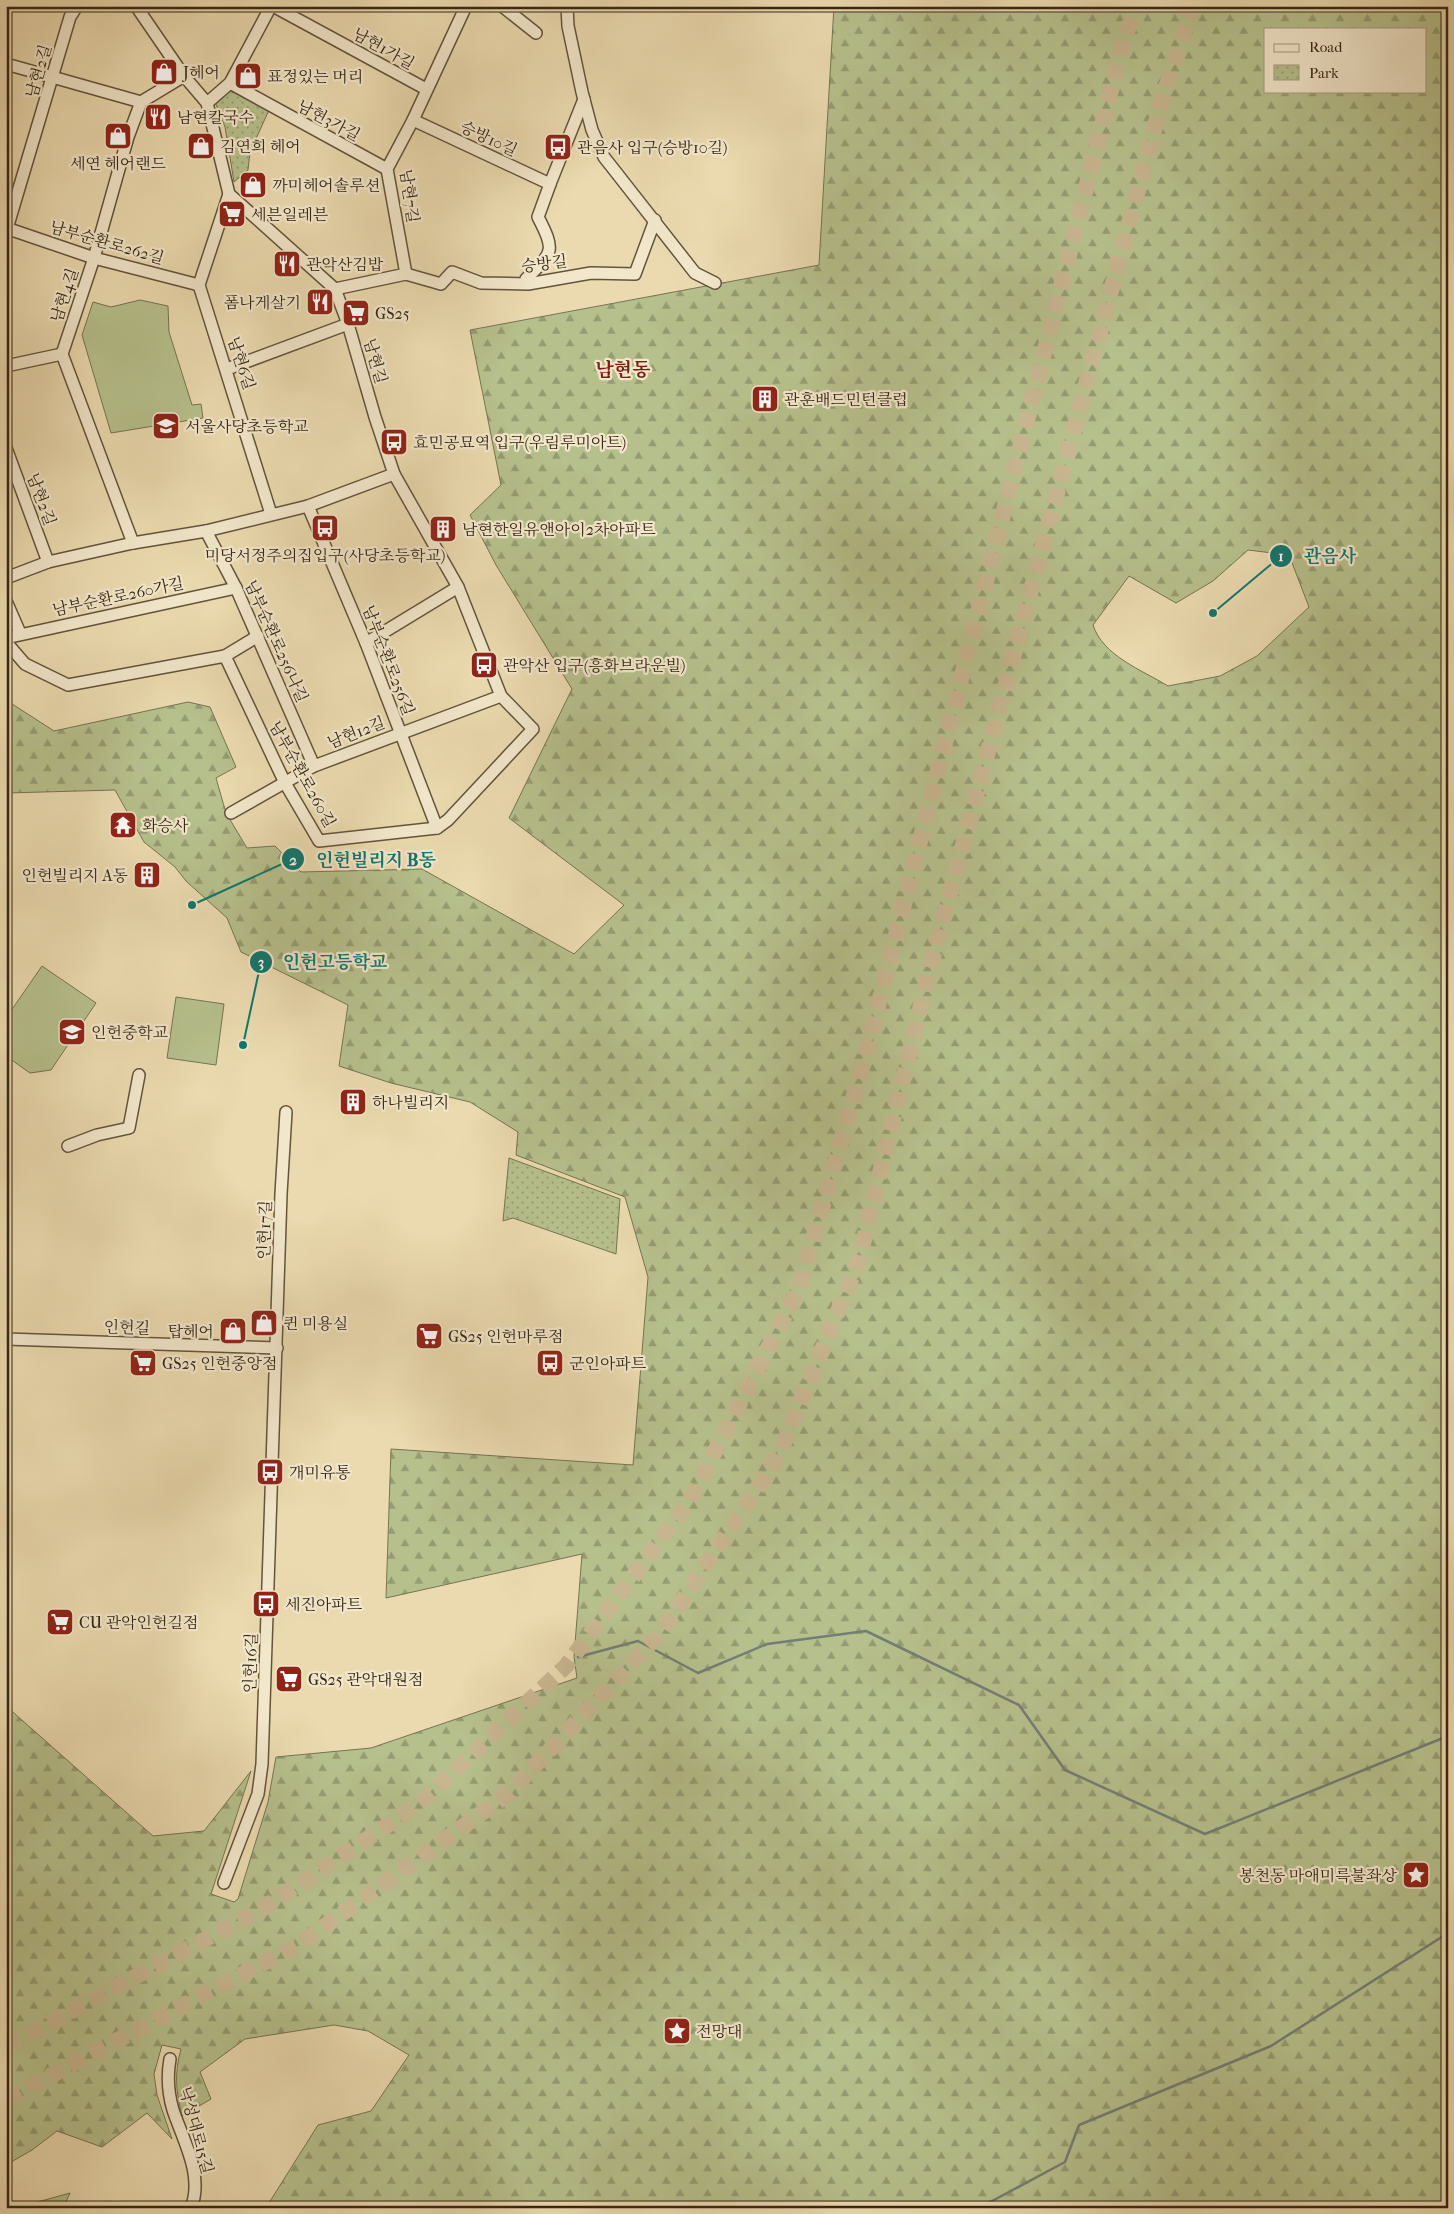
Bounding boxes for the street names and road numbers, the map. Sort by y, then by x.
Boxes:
street label: 남현1가길 [350,24,418,73]
street label: 남현2길 [22,42,55,100]
street label: 남현3가길 [294,96,363,145]
street label: 승방10길 [457,117,520,160]
street label: 남현7길 [396,168,423,224]
street label: 남부순환로262길 [48,217,166,268]
street label: 승방길 [520,251,568,276]
street label: 남현4길 [47,266,82,325]
street label: 남현6길 [224,334,259,392]
street label: 남현길 [360,336,391,386]
street label: 남현2길 [23,470,60,528]
street label: 남부순환로260가길 [51,573,186,620]
street label: 남부순환로256나길 [241,577,312,705]
street label: 남부순환로256길 [359,602,418,718]
street label: 남현12길 [325,713,388,752]
street label: 남부순환로260길 [266,718,340,831]
street label: 인헌17길 [254,1200,275,1260]
street label: 인헌길 [103,1317,150,1338]
street label: 인헌16길 [240,1632,261,1694]
street label: 낙성대로15길 [176,2084,217,2176]

